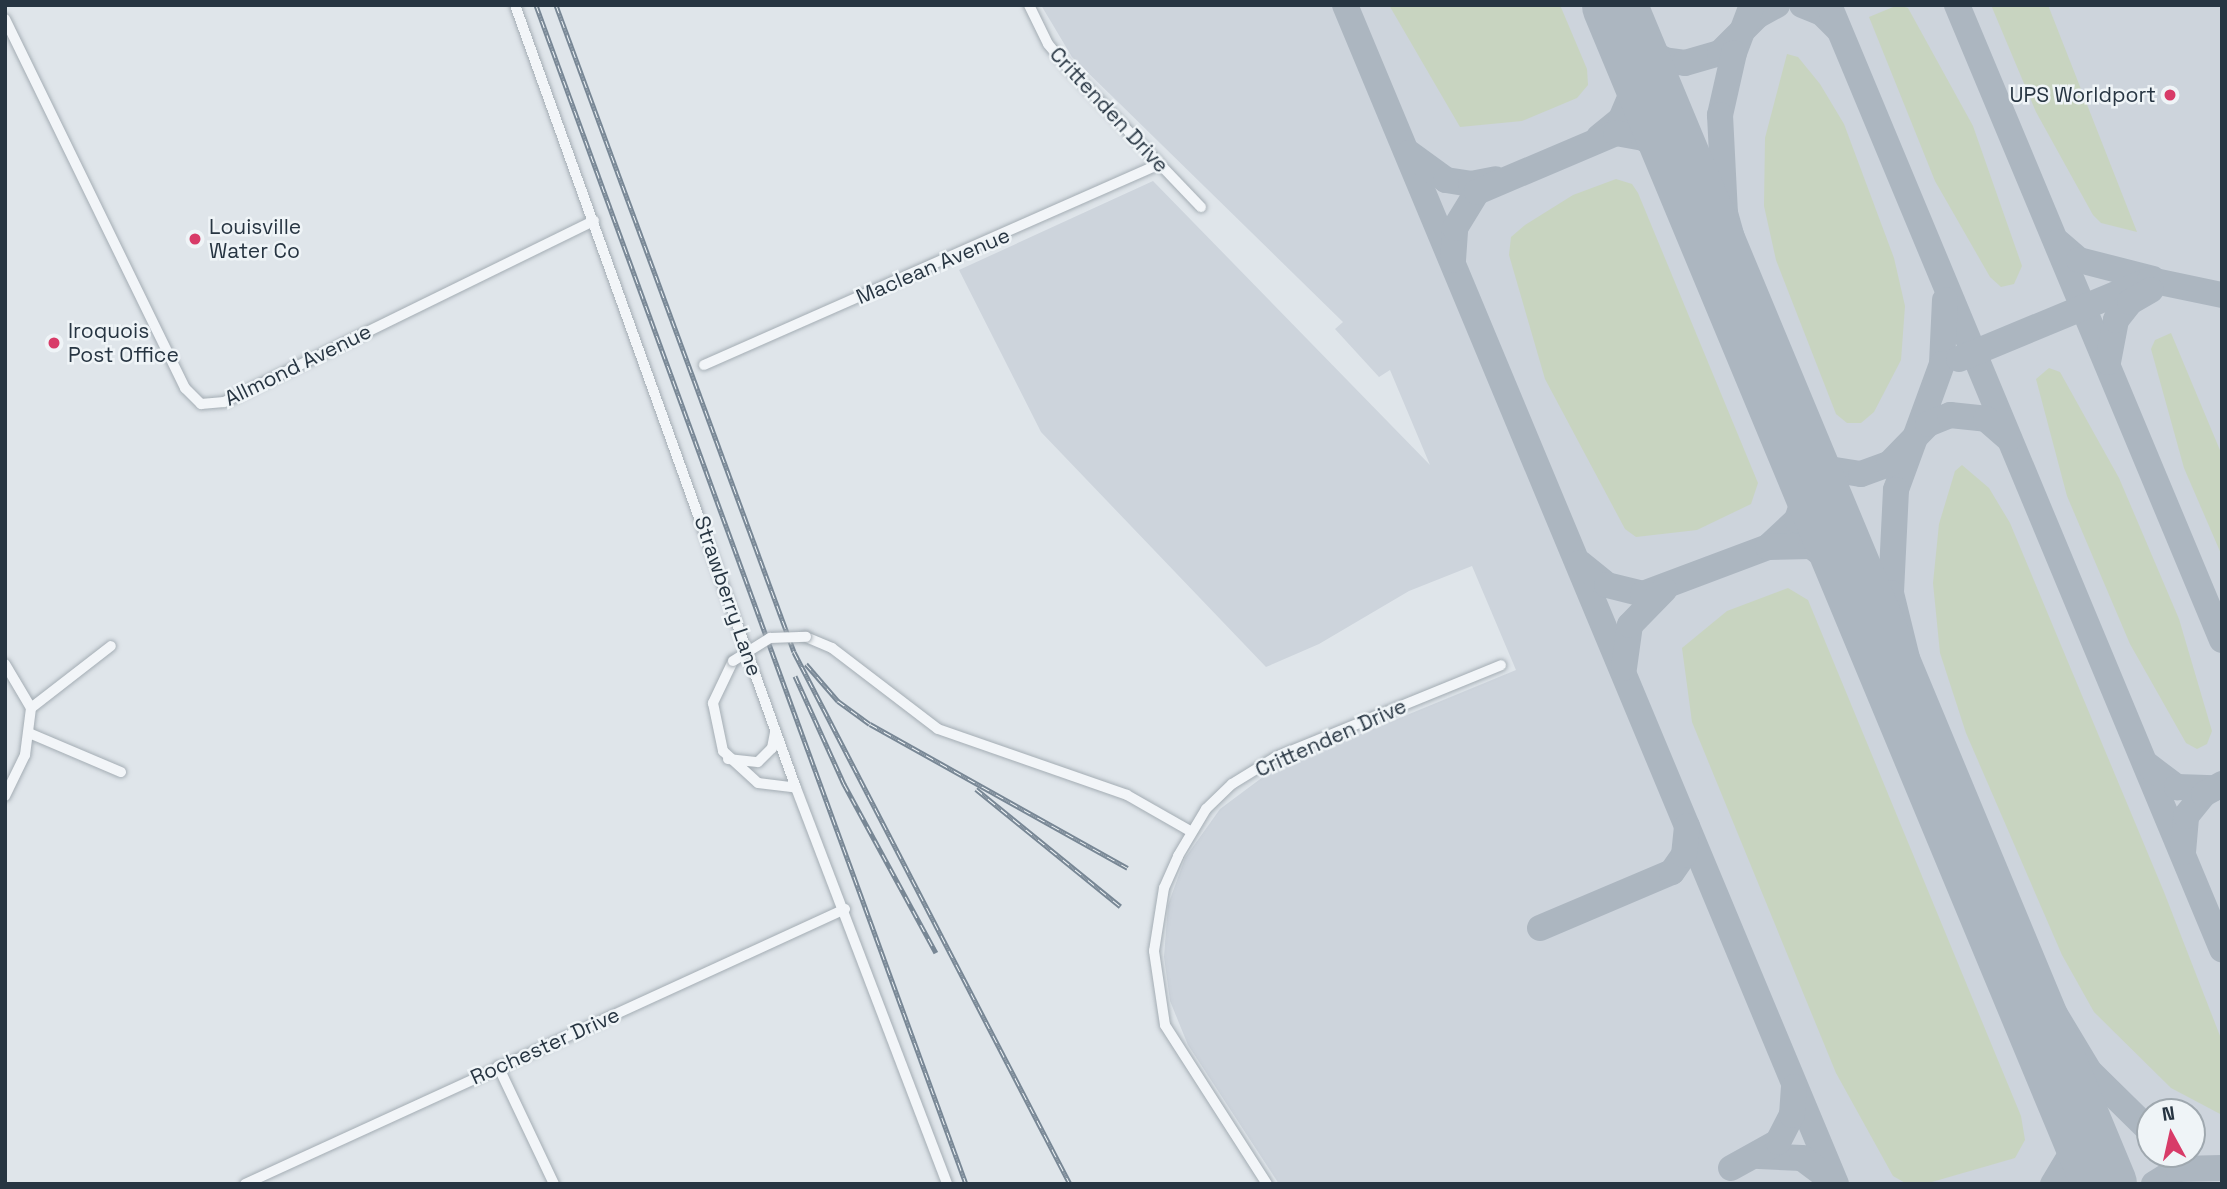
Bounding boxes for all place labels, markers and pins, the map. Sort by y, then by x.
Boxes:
place label: UPS Worldport [2009,82,2156,108]
marker: UPS Worldport [2162,87,2178,103]
place label: Louisville Water Co [209,214,301,264]
marker: Louisville Water Co [187,231,203,247]
place label: Iroquois Post Office [68,318,179,368]
marker: Iroquois Post Office [46,335,62,351]

